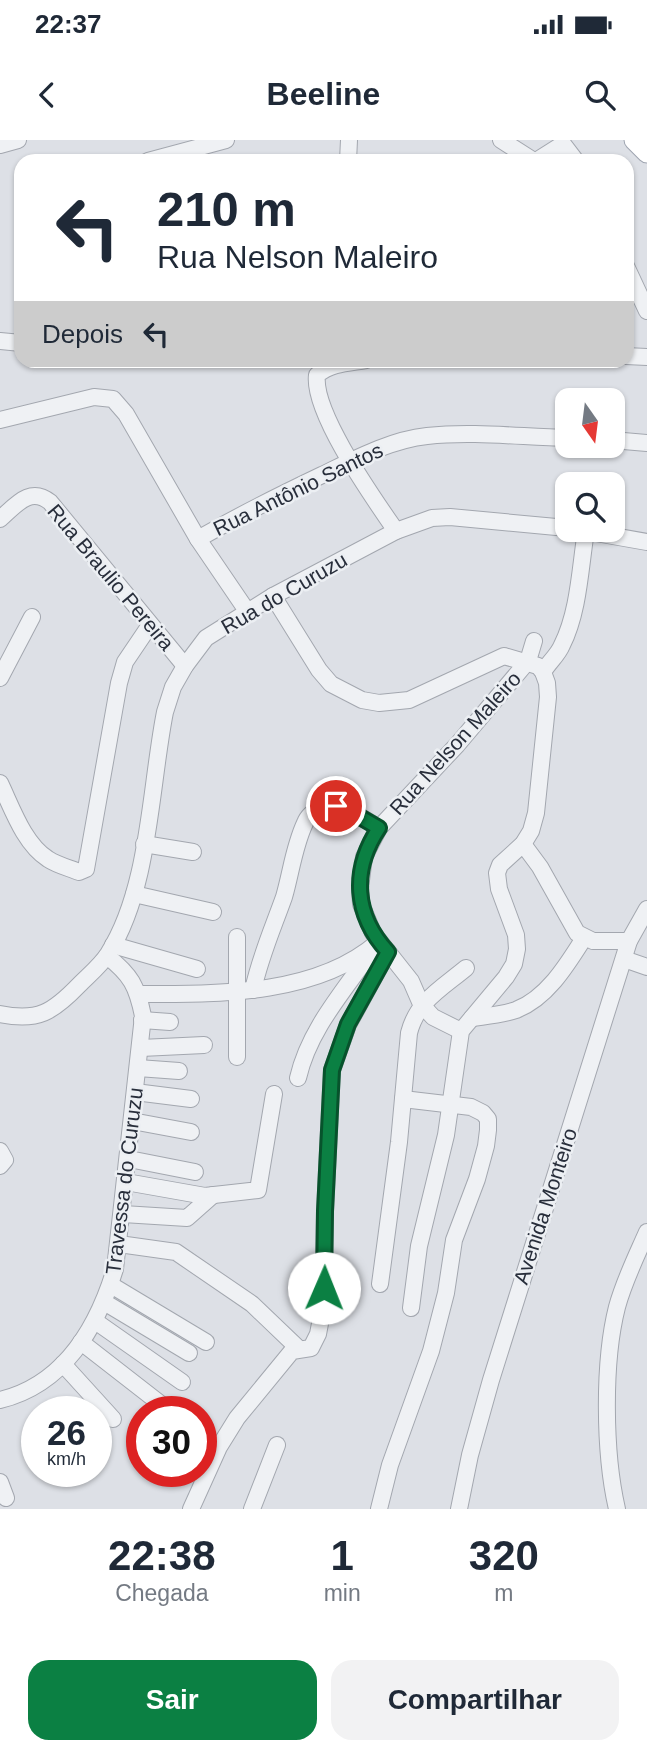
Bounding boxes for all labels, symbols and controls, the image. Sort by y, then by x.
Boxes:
text: 22:37 [35,9,102,39]
icon: back [28,76,66,114]
text: Beeline [267,76,380,112]
icon: search [581,76,619,114]
icon: left [42,182,133,273]
text: 210 m [157,182,296,236]
text: Rua Nelson Maleiro [157,239,438,275]
icon: left [137,315,175,353]
text: Depois [42,319,123,349]
north arrow [555,388,625,458]
map controls [555,388,625,542]
street label: Rua Antônio Santos [210,438,386,540]
button: search [555,472,625,542]
street label: Rua Braulio Pereira [43,499,179,655]
street label: Rua do Curuzu [217,548,351,638]
street label: Rua Nelson Maleiro [385,667,525,819]
pin [306,776,366,836]
icon: arrive [317,787,355,825]
street label: Travessa do Curuzu [101,1086,147,1276]
street label: Avenida Monteiro [509,1125,581,1287]
position arrow [287,1251,361,1325]
speed limit sign: 30 [126,1396,217,1487]
text: 26 [47,1413,86,1452]
text: km/h [47,1449,86,1469]
text: 22:38 [108,1532,216,1579]
text: 1 [330,1532,354,1579]
text: 320 [469,1532,539,1579]
text: Chegada [115,1580,209,1606]
text: min [324,1580,361,1606]
text: m [494,1580,513,1606]
button: Sair [28,1660,317,1740]
button: Compartilhar [331,1660,619,1740]

